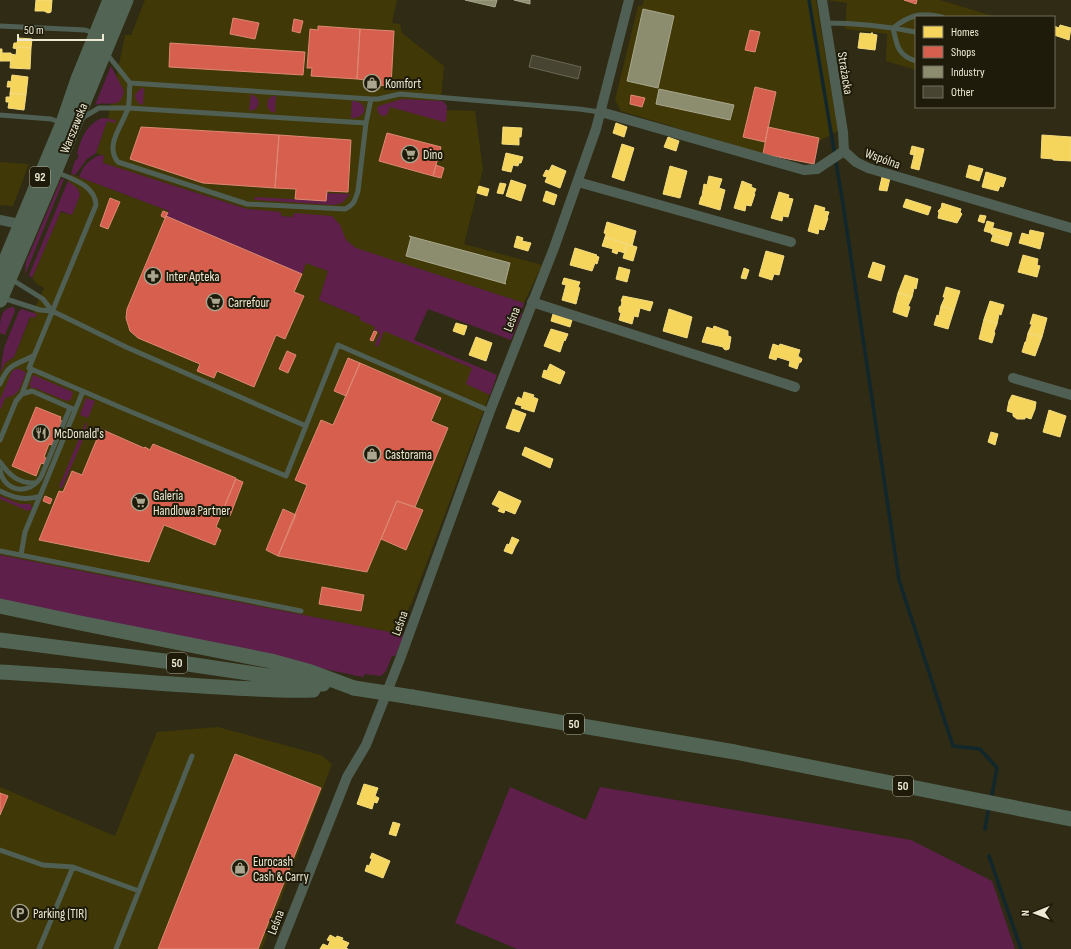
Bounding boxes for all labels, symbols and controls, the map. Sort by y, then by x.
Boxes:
scale bar [18,16,103,42]
legend [915,16,1055,108]
text: 50 m [24,23,44,38]
text: Homes [951,25,979,40]
text: Shops [951,45,976,60]
street label: Strażacka [834,51,856,96]
text: Industry [951,65,985,80]
shop icon: Komfort [362,73,382,93]
place label: Komfort [385,76,421,92]
text: Other [951,85,975,100]
street label: Warszawska [57,101,91,156]
supermarket icon: Dino [400,144,420,164]
street label: Wspólna [863,145,903,173]
place label: Dino [423,147,443,163]
road number: 92 [30,167,50,187]
pharmacy icon: Inter Apteka [143,266,163,286]
place label: Inter Apteka [166,269,219,285]
supermarket icon: Carrefour [205,292,225,312]
place label: Carrefour [228,295,270,311]
street label: Leśna [500,305,524,334]
restaurant icon: McDonald's [31,423,51,443]
place label: McDonald's [54,426,104,442]
shop icon: Castorama [362,444,382,464]
place label: Castorama [385,447,432,463]
place label: Galeria Handlowa Partner [153,488,231,519]
supermarket icon: Galeria Handlowa Partner [130,492,150,512]
street label: Leśna [388,609,412,638]
road number: 50 [167,653,187,673]
road number: 50 [564,714,584,734]
road number: 50 [893,776,913,796]
place label: Eurocash Cash & Carry [253,854,309,885]
shop icon: Eurocash Cash & Carry [230,858,250,878]
north arrow [1015,893,1055,933]
parking icon: Parking (TIR) [10,903,30,923]
place label: Parking (TIR) [33,906,87,922]
street label: Leśna [264,908,288,937]
text: N [1019,910,1032,916]

